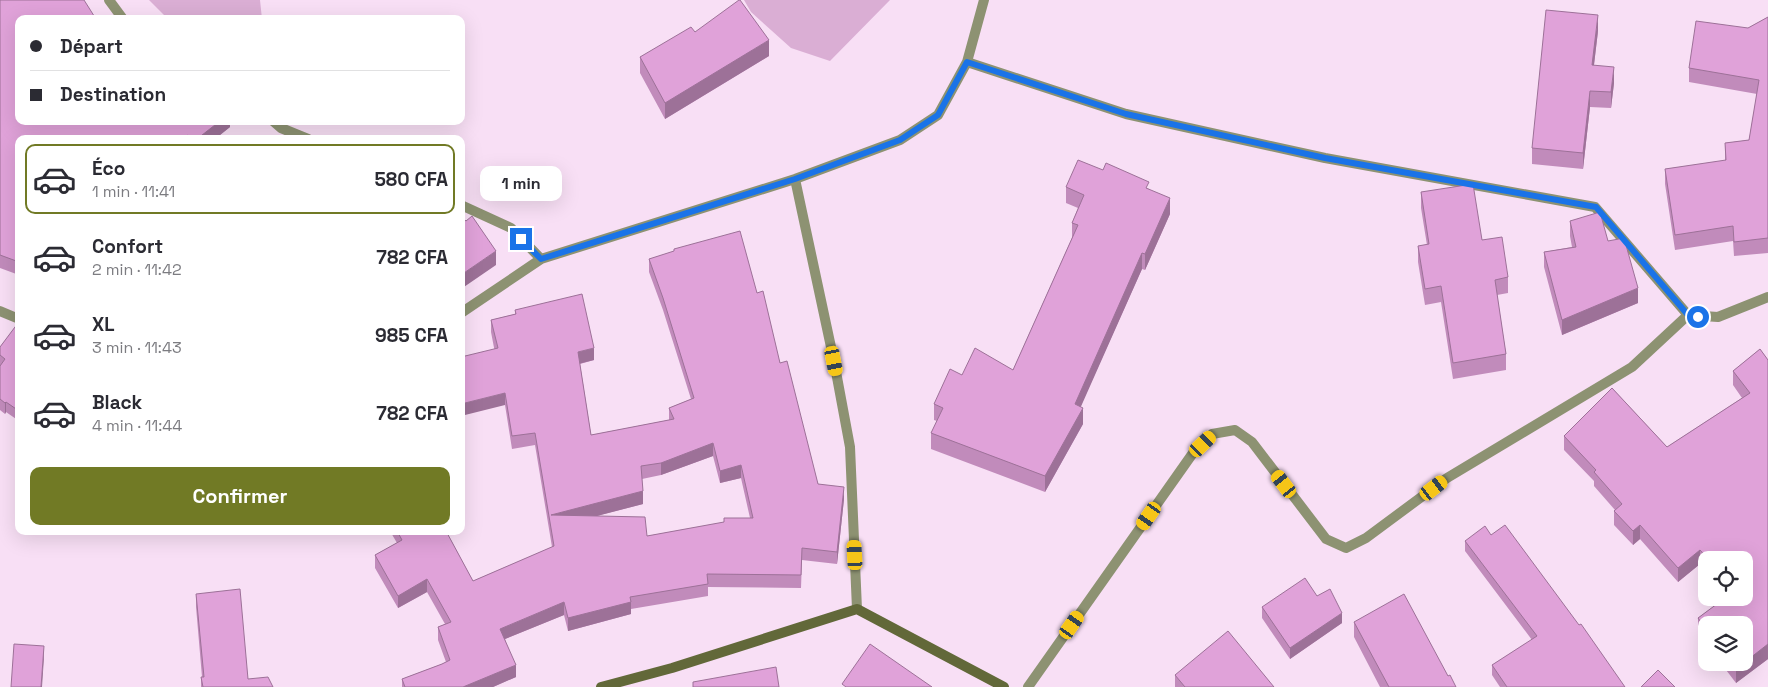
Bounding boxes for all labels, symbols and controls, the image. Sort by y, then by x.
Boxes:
text: Départ [60,34,123,59]
text: Destination [60,82,166,107]
text: Éco [92,156,125,181]
icon: car [32,157,77,202]
callout: 1 min [480,166,562,202]
text: 580 CFA [374,167,448,192]
text: 1 min [501,173,541,194]
text: 1 min · 11:41 [92,181,175,202]
route end [510,228,532,250]
text: Confort [92,234,163,259]
icon: car [32,235,77,280]
text: 782 CFA [376,245,448,270]
text: 2 min · 11:42 [92,259,182,280]
route start [1687,306,1709,328]
text: XL [92,312,115,337]
icon: car [32,313,77,358]
text: 985 CFA [375,323,448,348]
text: 3 min · 11:43 [92,337,182,358]
car [823,345,844,377]
text: Black [92,390,142,415]
icon: car [32,391,77,436]
text: 782 CFA [376,401,448,426]
text: 4 min · 11:44 [92,415,182,436]
car [1187,428,1219,460]
button: Confirmer [30,467,450,525]
car [1268,468,1299,500]
car [1417,473,1450,503]
car [1134,499,1163,533]
car [846,540,863,570]
map controls [1698,551,1753,671]
button: locate [1698,551,1753,606]
car [1057,608,1086,642]
button: layers [1698,616,1753,671]

